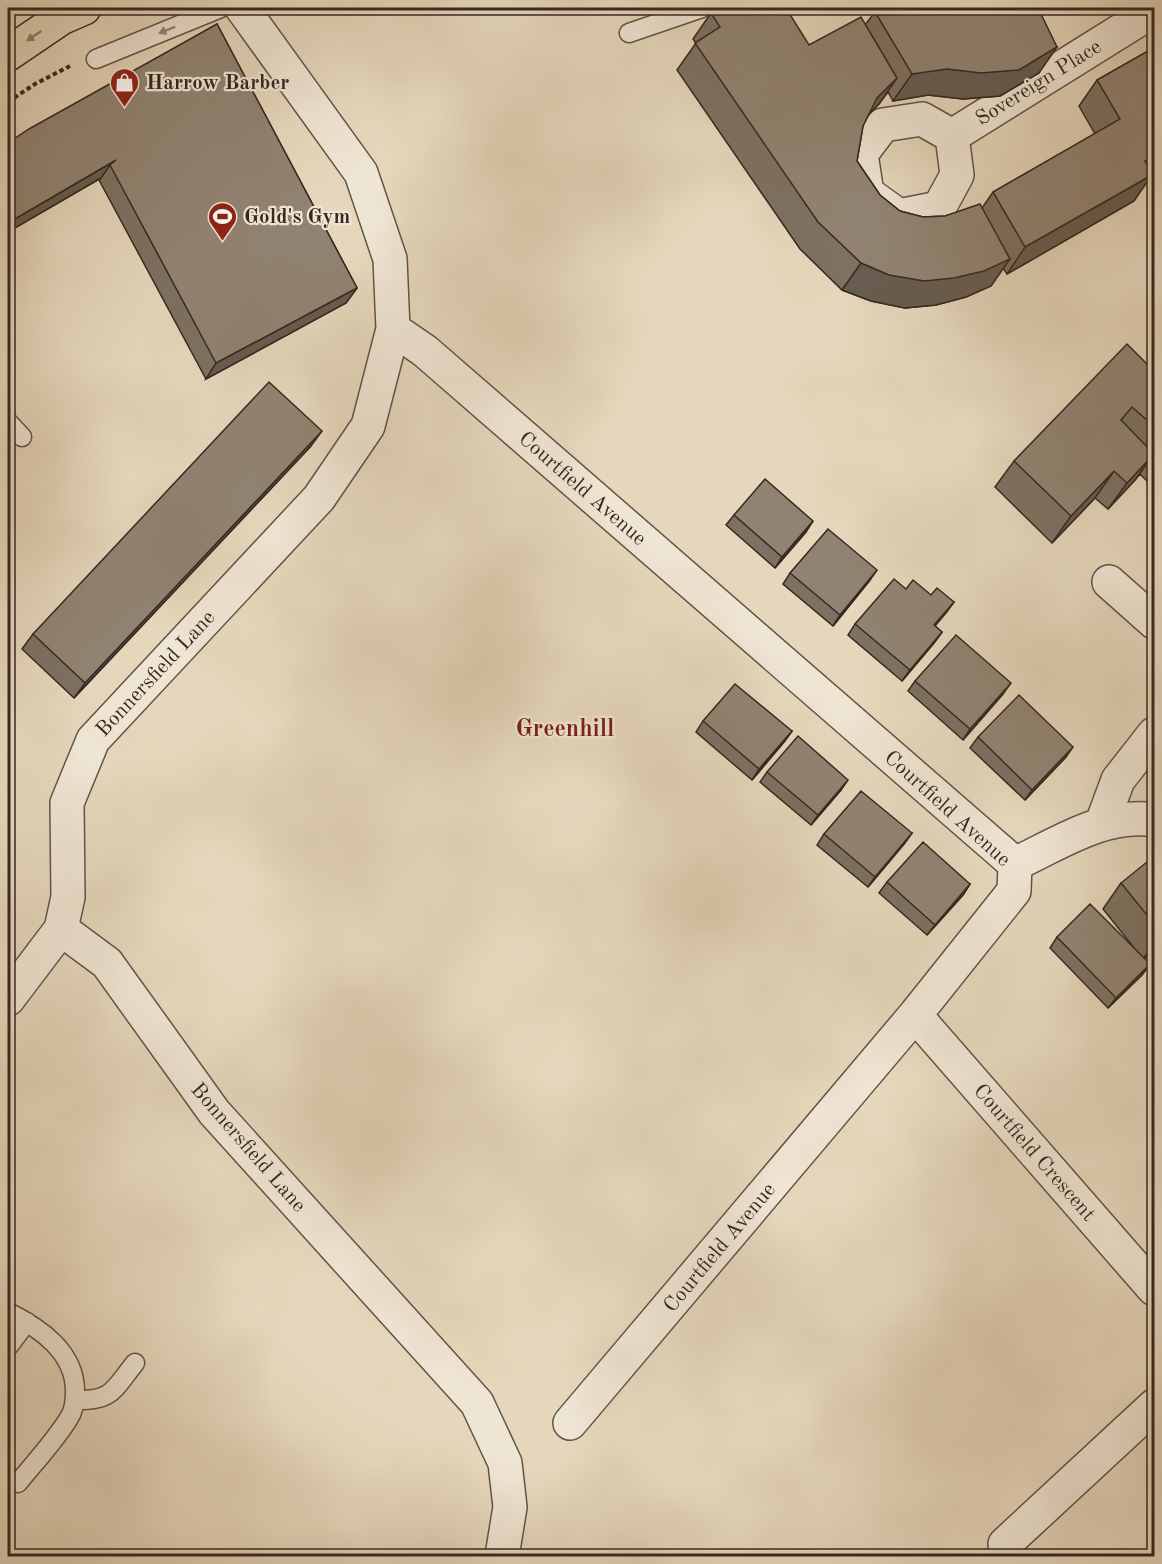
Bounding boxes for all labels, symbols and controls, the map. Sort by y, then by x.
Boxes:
one-way arrow [158,25,176,35]
one-way arrow [27,30,43,42]
street label: Sovereign Place [972,36,1105,130]
shop icon: Harrow Barber [109,66,141,108]
place label: Harrow Barber [146,73,289,94]
sports icon: Gold's Gym [207,200,239,242]
place label: Gold's Gym [244,207,351,228]
street label: Courtfield Avenue [514,428,650,550]
street label: Bonnersfield Lane [93,607,220,741]
district label: Greenhill [515,718,615,742]
street label: Courtfield Avenue [880,747,1014,871]
street label: Bonnersfield Lane [186,1079,309,1217]
street label: Courtfield Crescent [969,1080,1099,1226]
street label: Courtfield Avenue [660,1179,780,1317]

